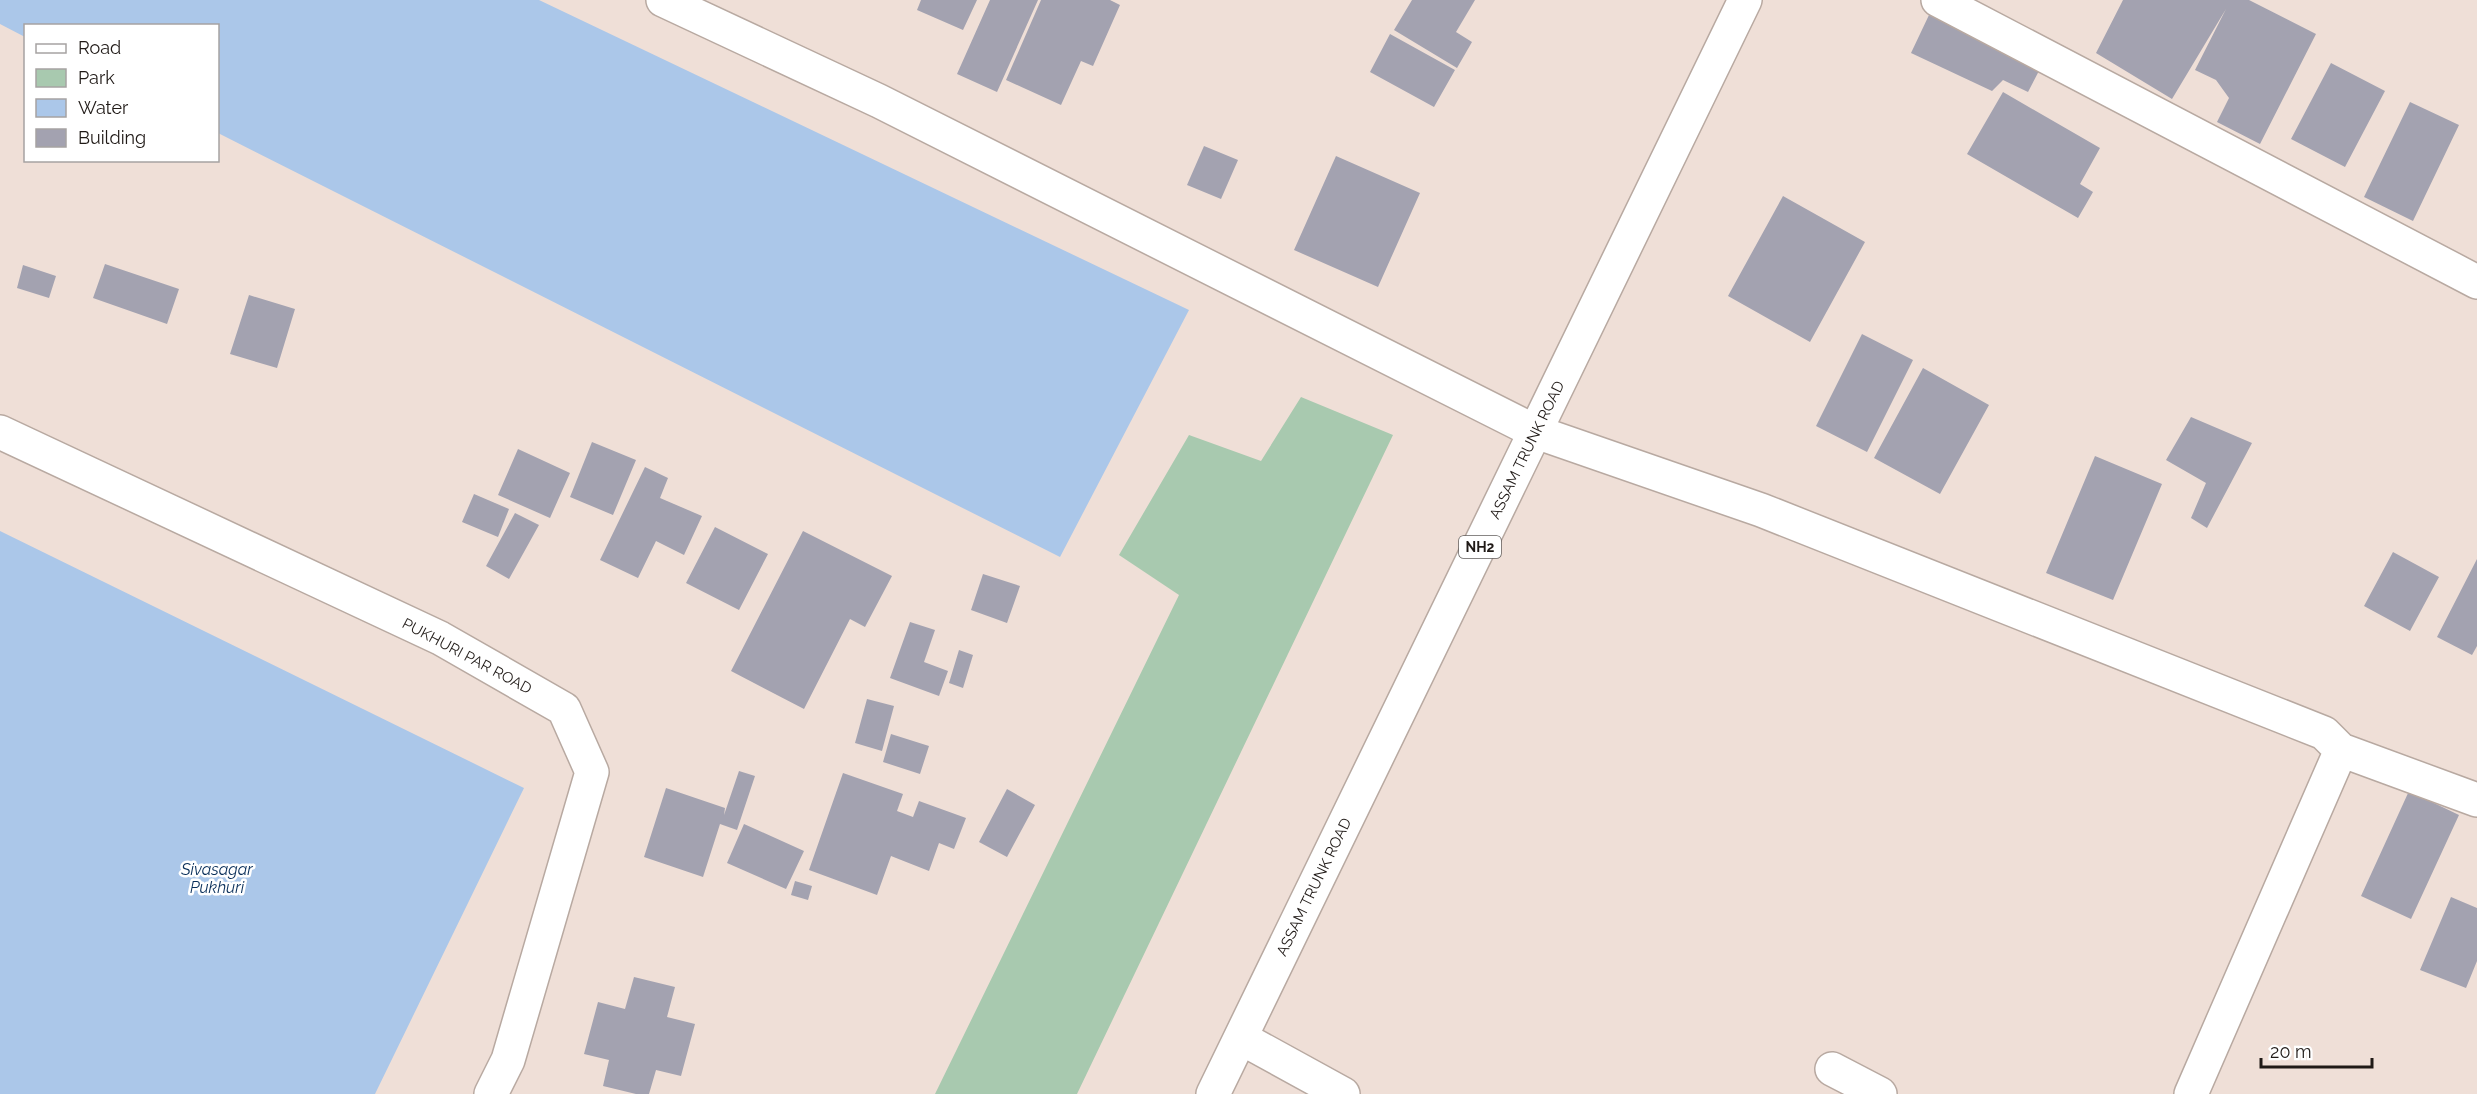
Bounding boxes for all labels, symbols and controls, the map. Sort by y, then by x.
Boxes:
legend [24,24,219,162]
text: Road [78,37,121,58]
text: Park [78,67,115,88]
text: Water [78,97,129,118]
text: Building [78,127,146,148]
street label: ASSAM TRUNK ROAD [1486,378,1568,522]
road number: NH2 [1459,536,1501,558]
street label: PUKHURI PAR ROAD [399,614,535,698]
street label: ASSAM TRUNK ROAD [1273,815,1355,959]
water label: Sivasagar Pukhuri [180,860,253,897]
scale bar [2261,1031,2372,1069]
text: 20 m [2270,1041,2312,1062]

